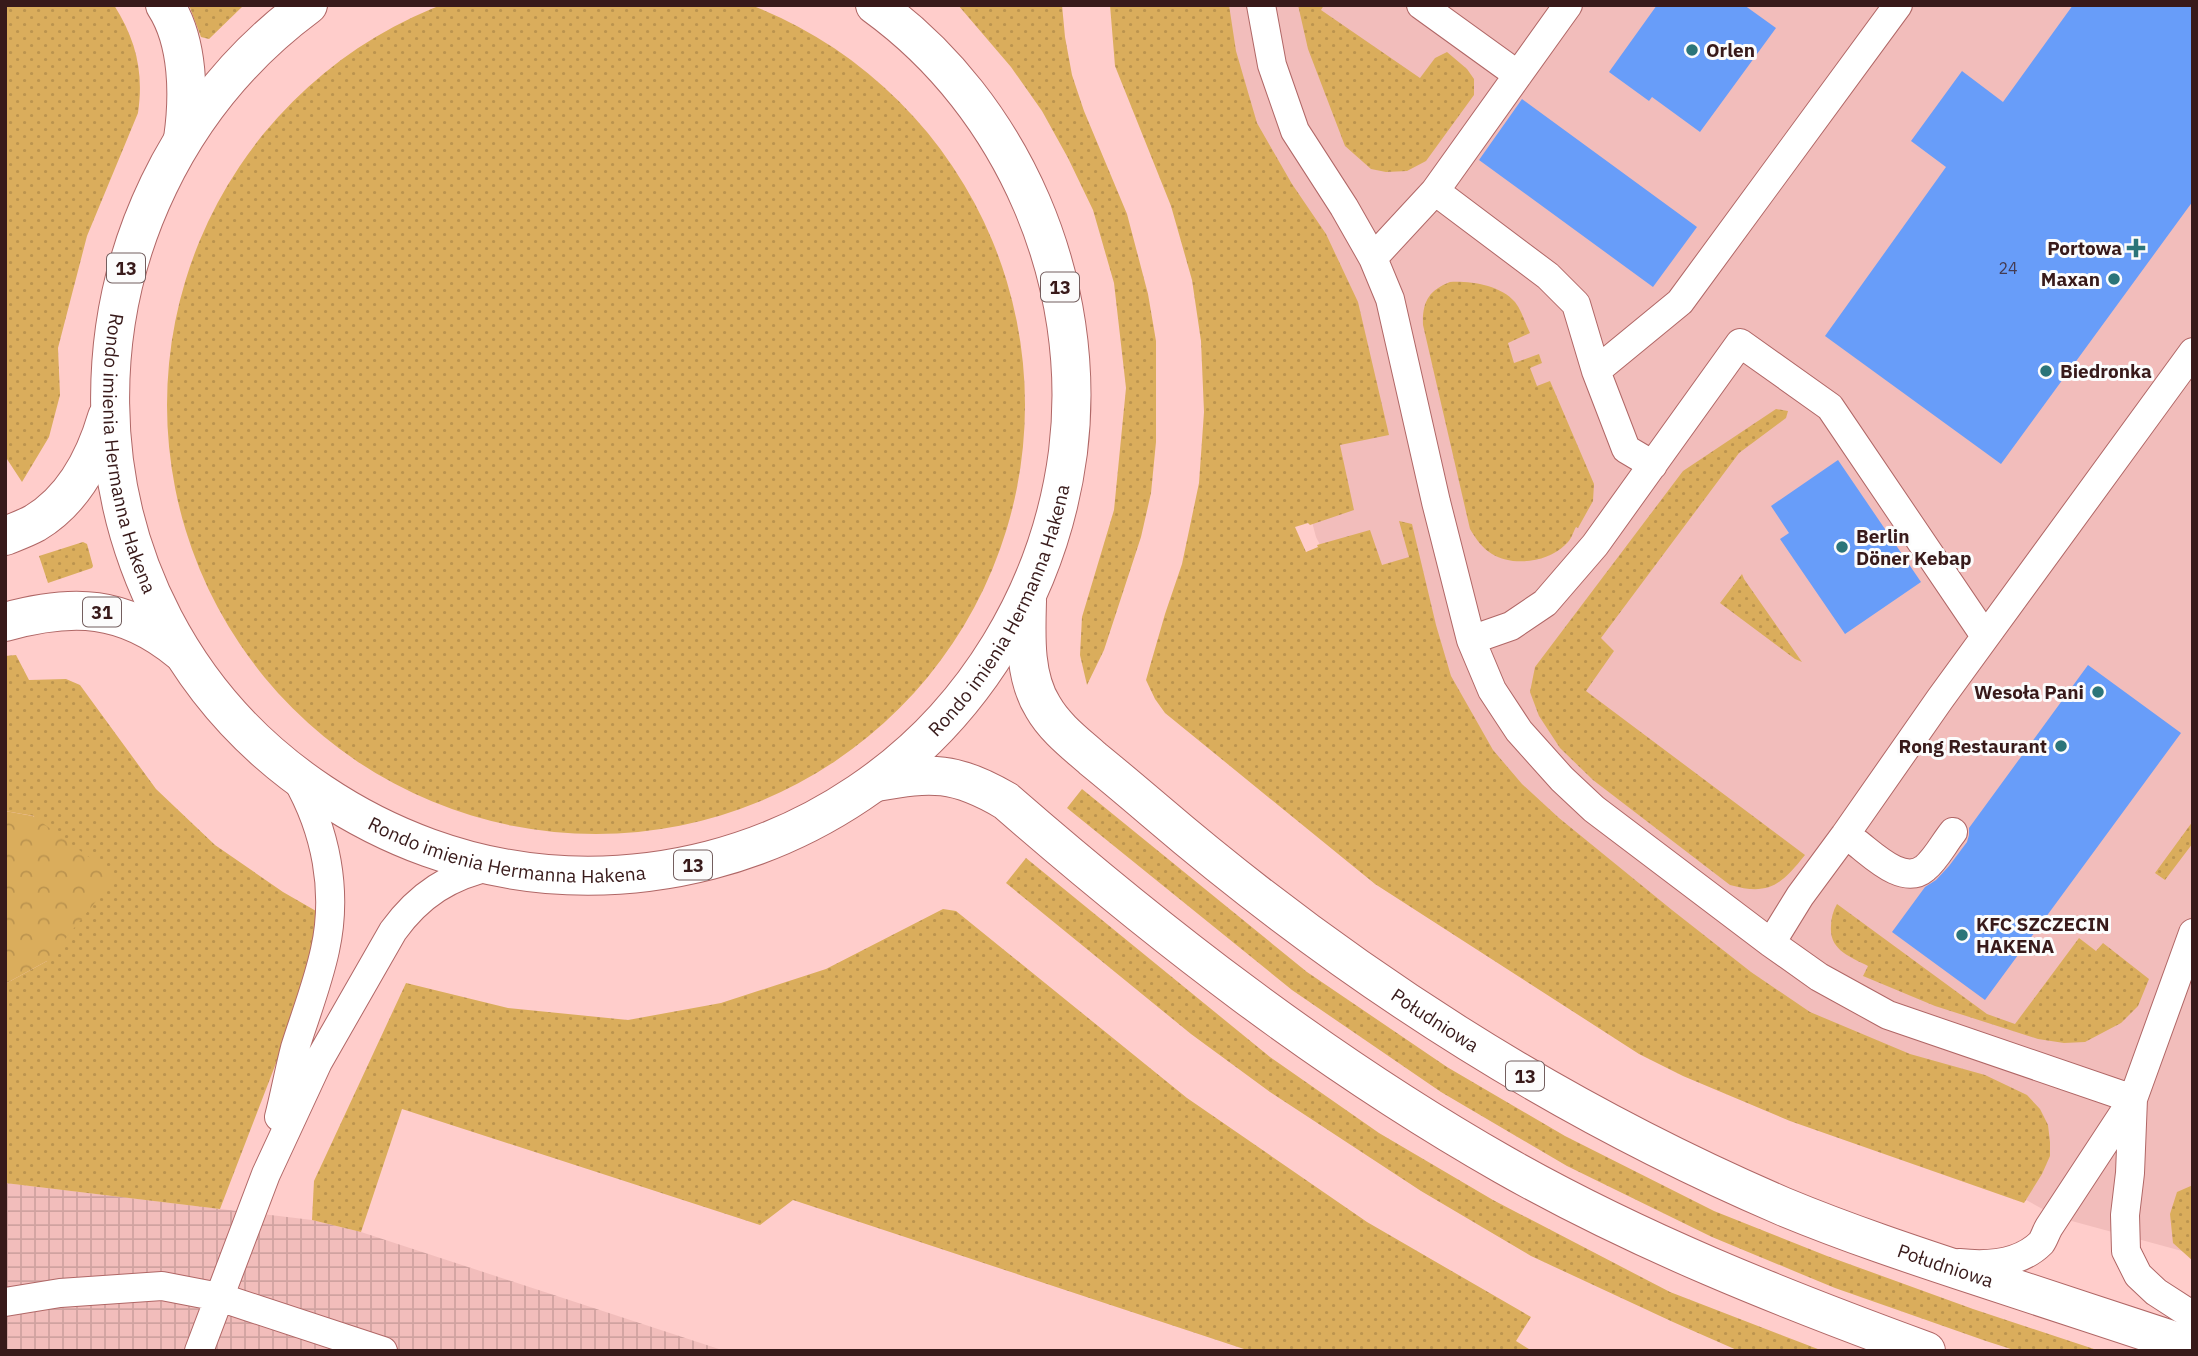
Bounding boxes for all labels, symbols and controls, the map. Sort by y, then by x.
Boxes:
place label: Orlen [1706,38,1755,62]
marker: Orlen [1684,42,1700,58]
place label: Portowa [2047,236,2122,260]
marker: Portowa [2128,240,2144,256]
road number: 13 [107,254,145,282]
house number: 24 [1998,258,2018,278]
place label: Maxan [2041,267,2100,291]
marker: Maxan [2106,271,2122,287]
road number: 13 [1041,272,1079,302]
street label: Rondo imienia Hermanna Hakena [98,312,162,597]
place label: Biedronka [2060,359,2152,383]
marker: Biedronka [2038,363,2054,379]
street label: Rondo imienia Hermanna Hakena [923,482,1074,741]
place label: Berlin Döner Kebap [1856,524,1971,570]
marker: Berlin Döner Kebap [1834,539,1850,555]
road number: 31 [83,598,121,626]
place label: Wesoła Pani [1974,680,2084,704]
marker: Wesoła Pani [2090,684,2106,700]
place label: Rong Restaurant [1899,734,2047,758]
marker: Rong Restaurant [2053,738,2069,754]
street label: Rondo imienia Hermanna Hakena [364,811,647,888]
road number: 13 [674,850,712,880]
place label: KFC SZCZECIN HAKENA [1976,912,2109,958]
marker: KFC SZCZECIN HAKENA [1954,927,1970,943]
street label: Południowa [1387,983,1483,1057]
road number: 13 [1506,1062,1544,1091]
street label: Południowa [1894,1238,1996,1293]

